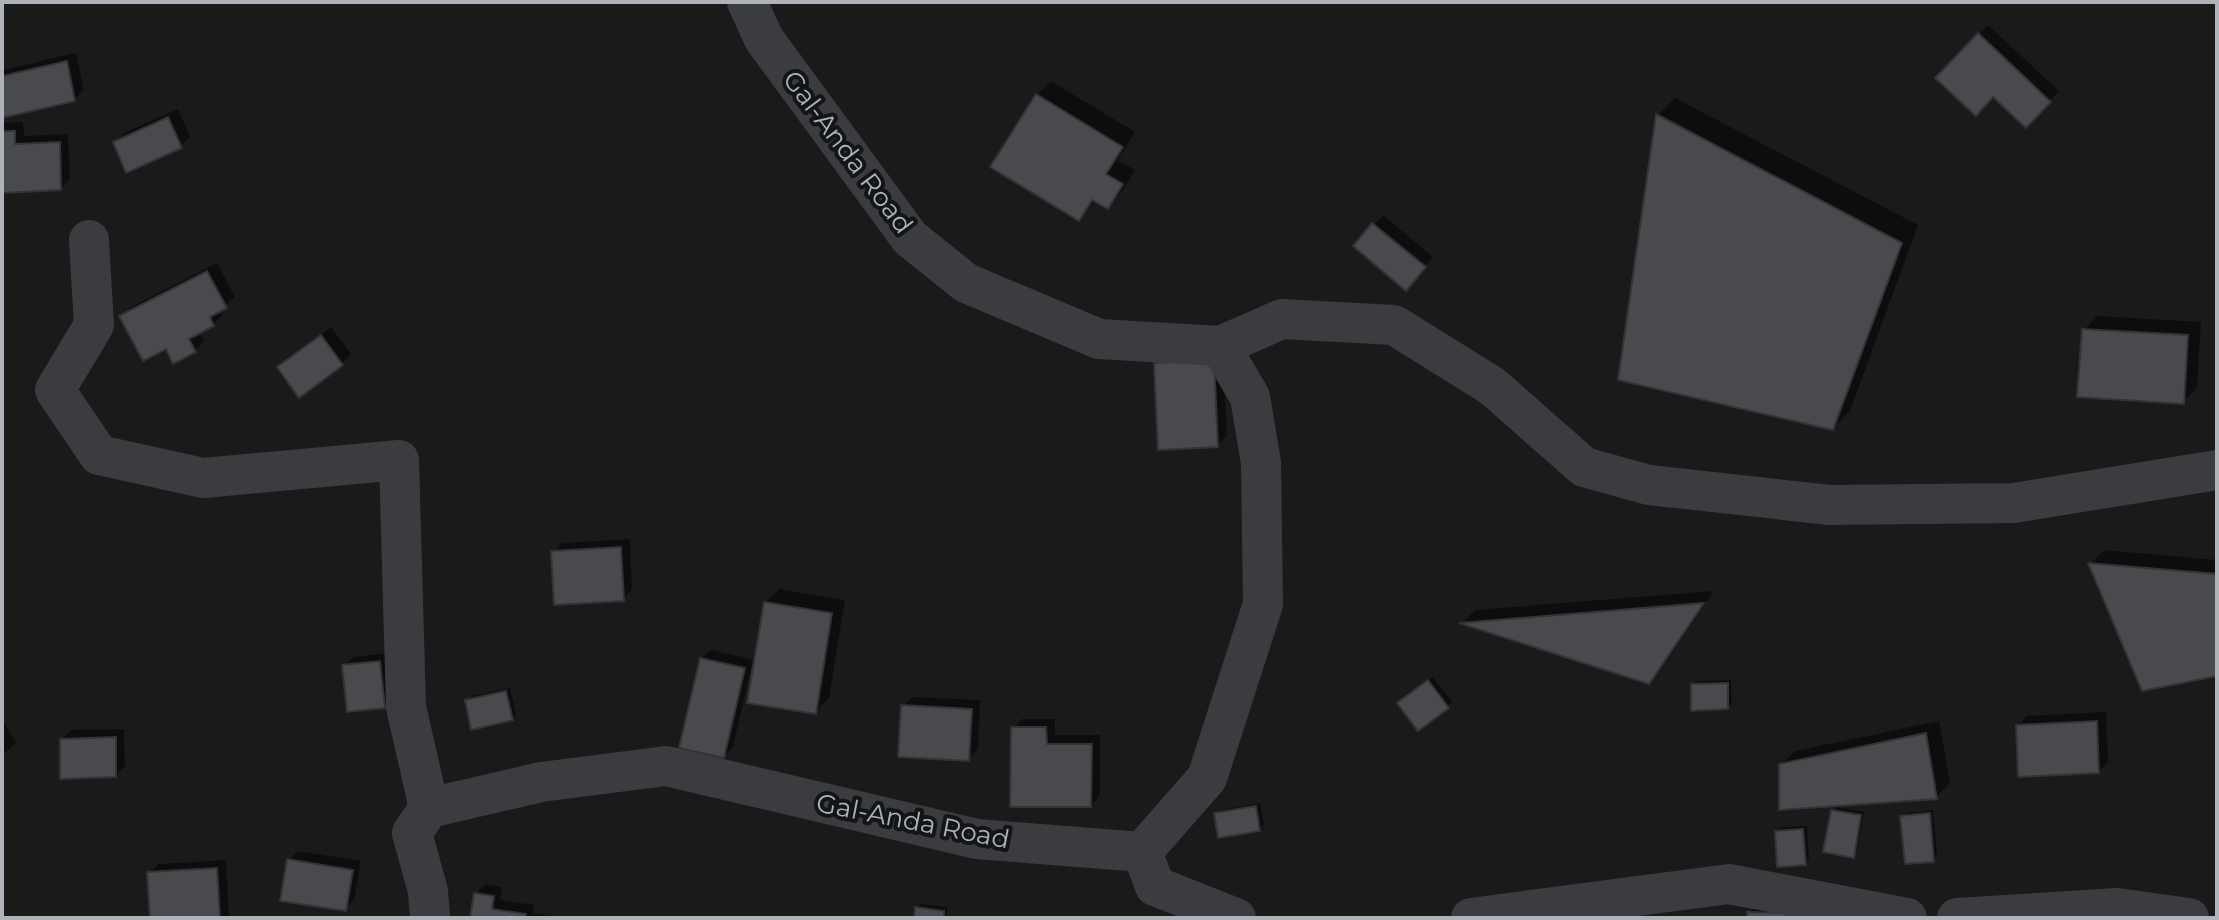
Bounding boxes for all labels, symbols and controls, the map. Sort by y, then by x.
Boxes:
street label: Gal-Anda Road [776,64,920,240]
street label: Gal-Anda Road [814,787,1012,855]

